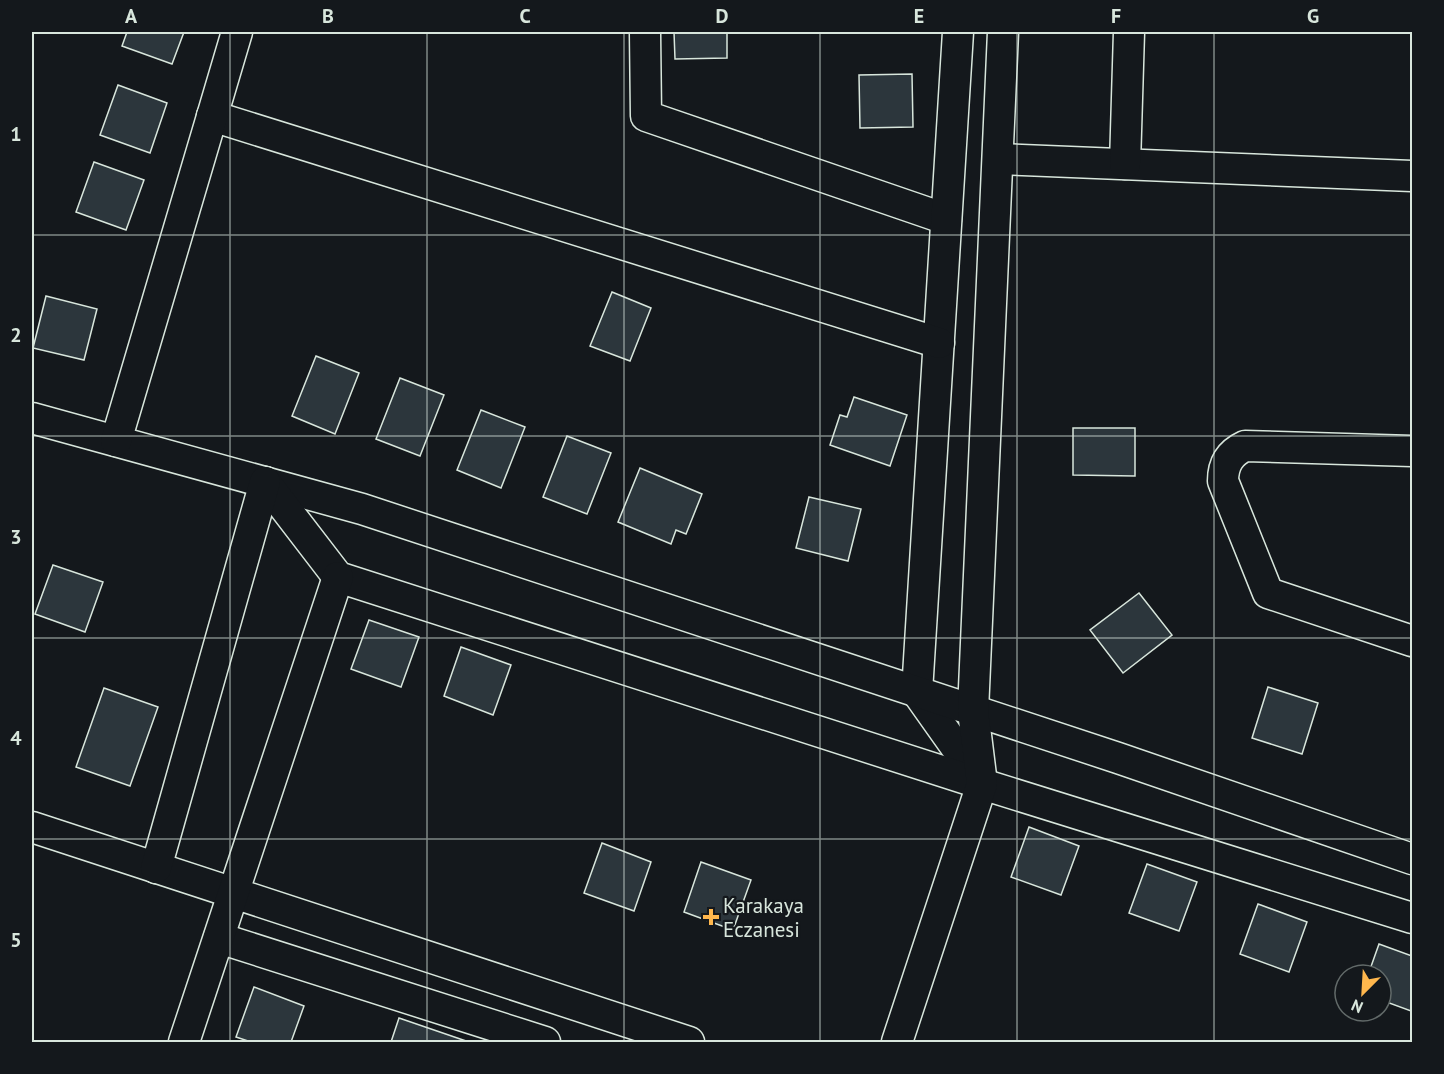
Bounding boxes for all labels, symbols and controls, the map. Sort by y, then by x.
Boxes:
text: A [125,3,138,29]
text: B [322,3,334,29]
text: C [519,3,531,29]
text: D [716,3,729,29]
text: E [914,3,924,29]
text: F [1111,3,1121,29]
text: G [1307,3,1319,29]
text: 1 [10,121,22,147]
text: 2 [10,322,22,348]
text: 3 [10,524,22,550]
text: 4 [10,725,22,751]
place label: Karakaya Eczanesi [723,892,804,943]
marker: Karakaya Eczanesi [704,910,718,924]
text: 5 [10,927,22,953]
north arrow [1333,963,1393,1023]
text: N [1348,995,1366,1018]

